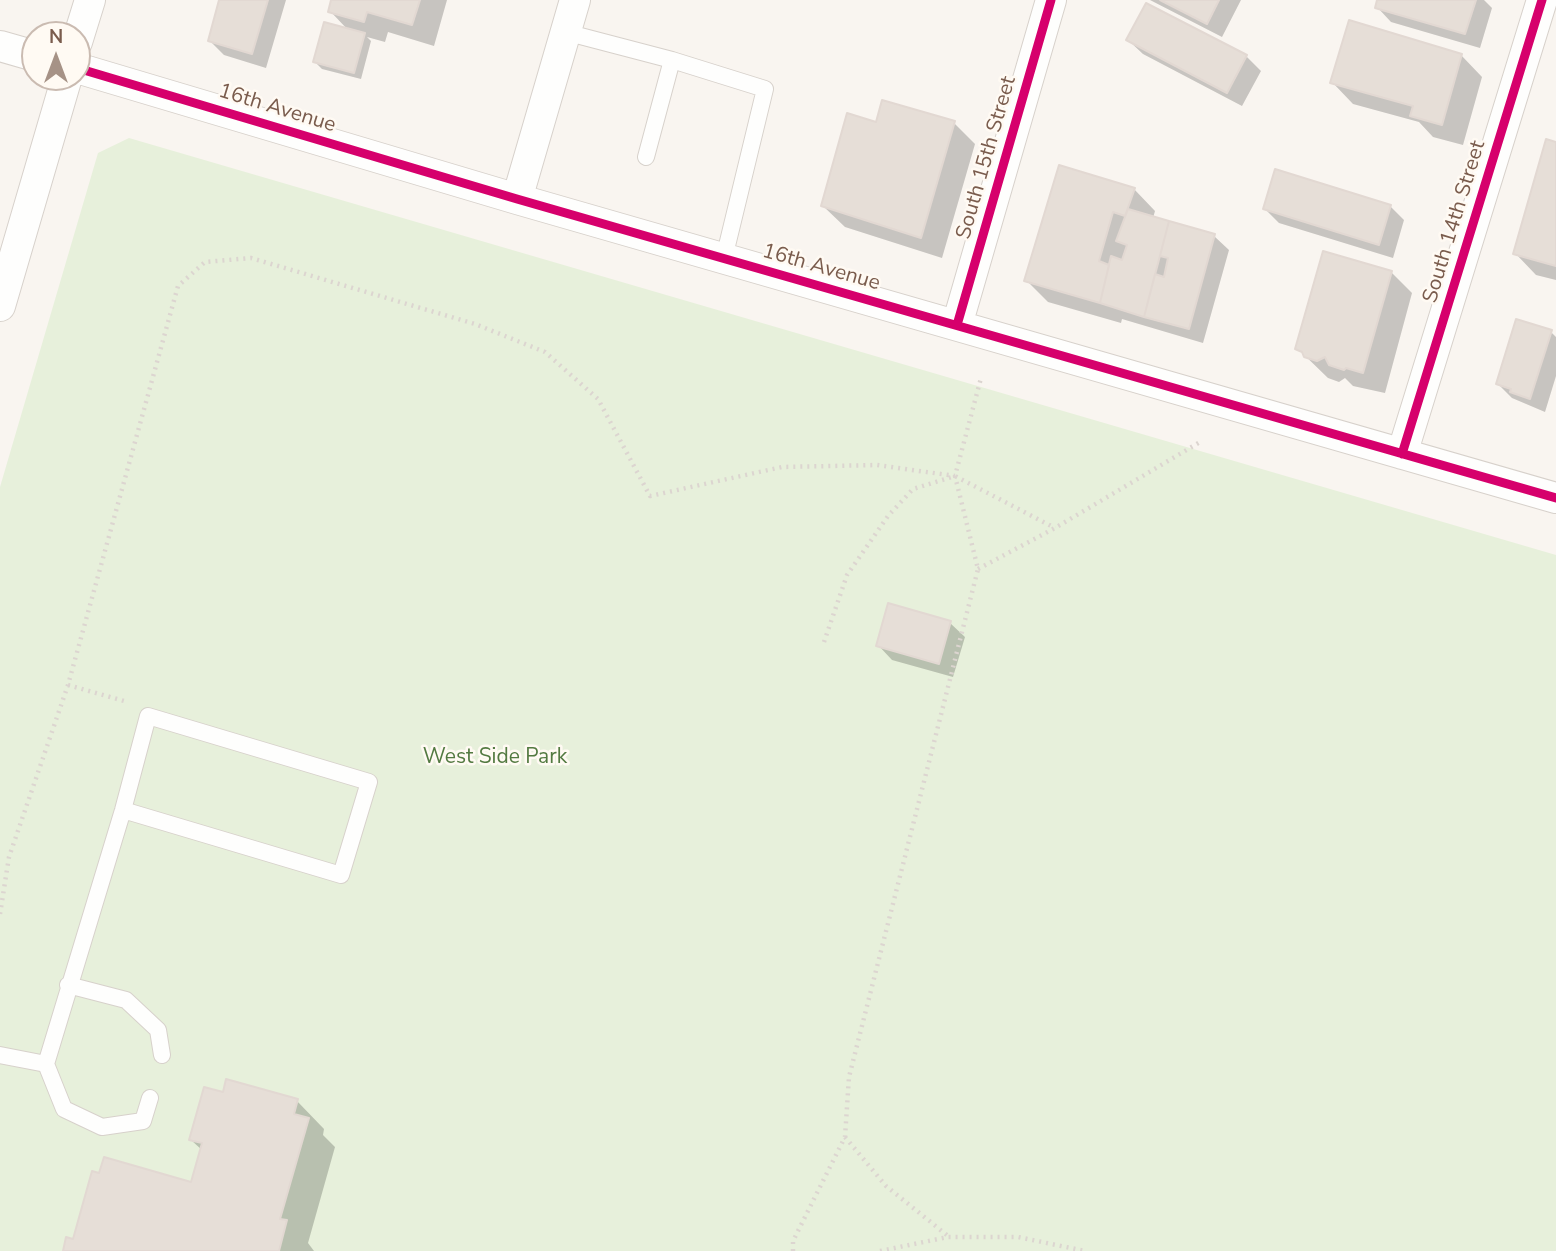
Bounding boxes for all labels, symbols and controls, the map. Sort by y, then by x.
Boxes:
north arrow [21,21,91,91]
text: N [49,24,63,50]
street label: South 15th Street [952,74,1022,242]
street label: 16th Avenue [215,79,339,139]
street label: South 14th Street [1418,138,1492,306]
street label: 16th Avenue [759,239,883,297]
park label: West Side Park [423,745,567,771]

